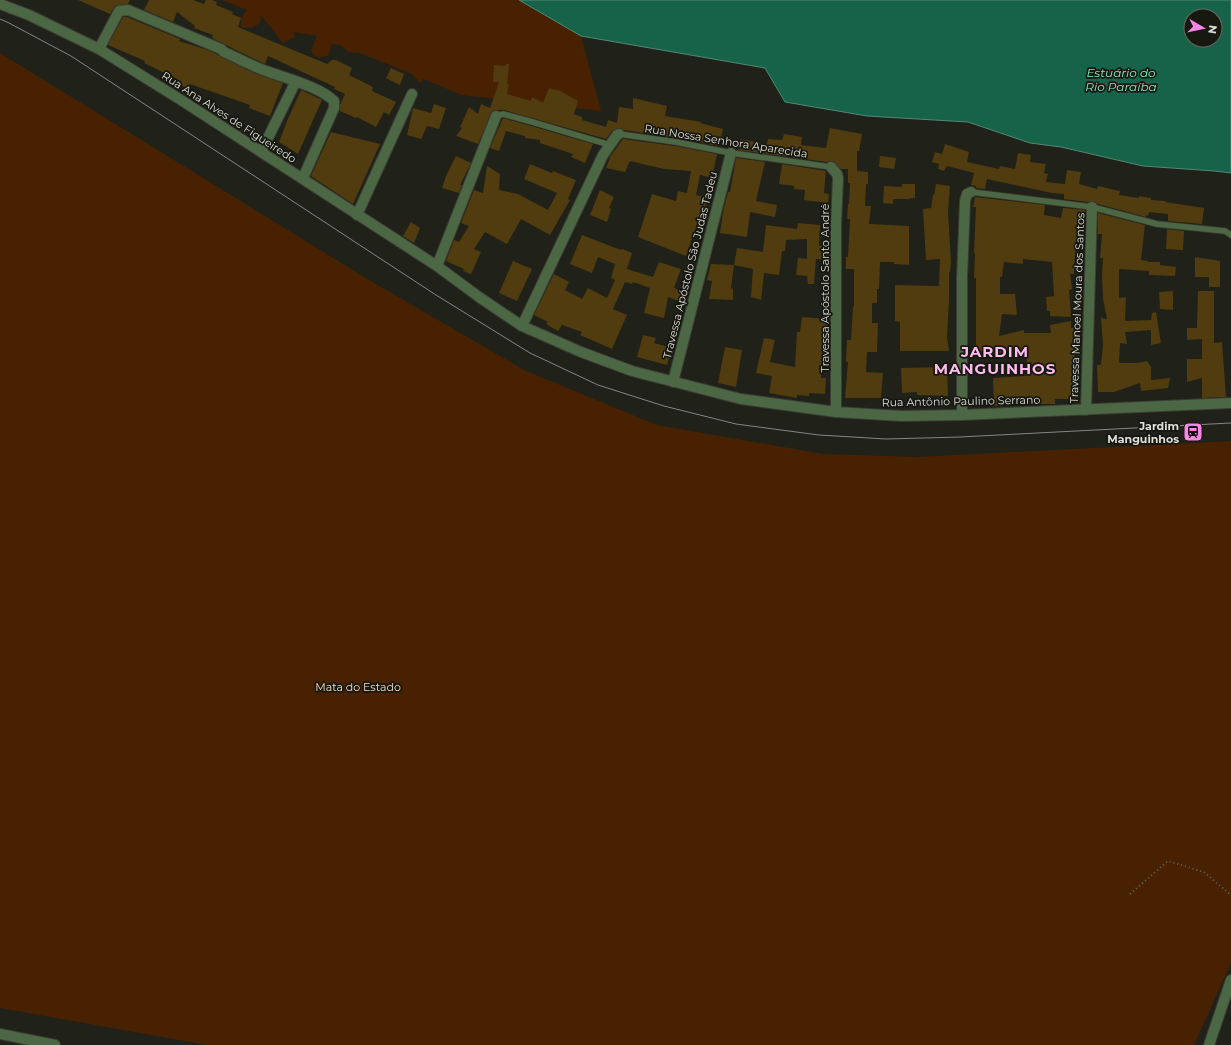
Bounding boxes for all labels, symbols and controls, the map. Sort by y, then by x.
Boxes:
north arrow [1183,8,1223,48]
text: N [1205,24,1220,35]
water label: Estuário do Rio Paraíba [1085,65,1157,94]
street label: Rua Ana Alves de Figueiredo [159,68,299,166]
street label: Rua Nossa Senhora Aparecida [643,121,809,161]
street label: Travessa Apóstolo São Judas Tadeu [660,170,720,360]
street label: Travessa Apóstolo Santo André [818,203,832,372]
street label: Travessa Manoel Moura dos Santos [1067,212,1087,404]
district label: JARDIM MANGUINHOS [934,342,1056,378]
street label: Rua Antônio Paulino Serrano [882,393,1041,409]
place label: Jardim Manguinhos [1107,419,1179,446]
station icon: Jardim Manguinhos [1182,421,1204,443]
park label: Mata do Estado [315,680,401,694]

